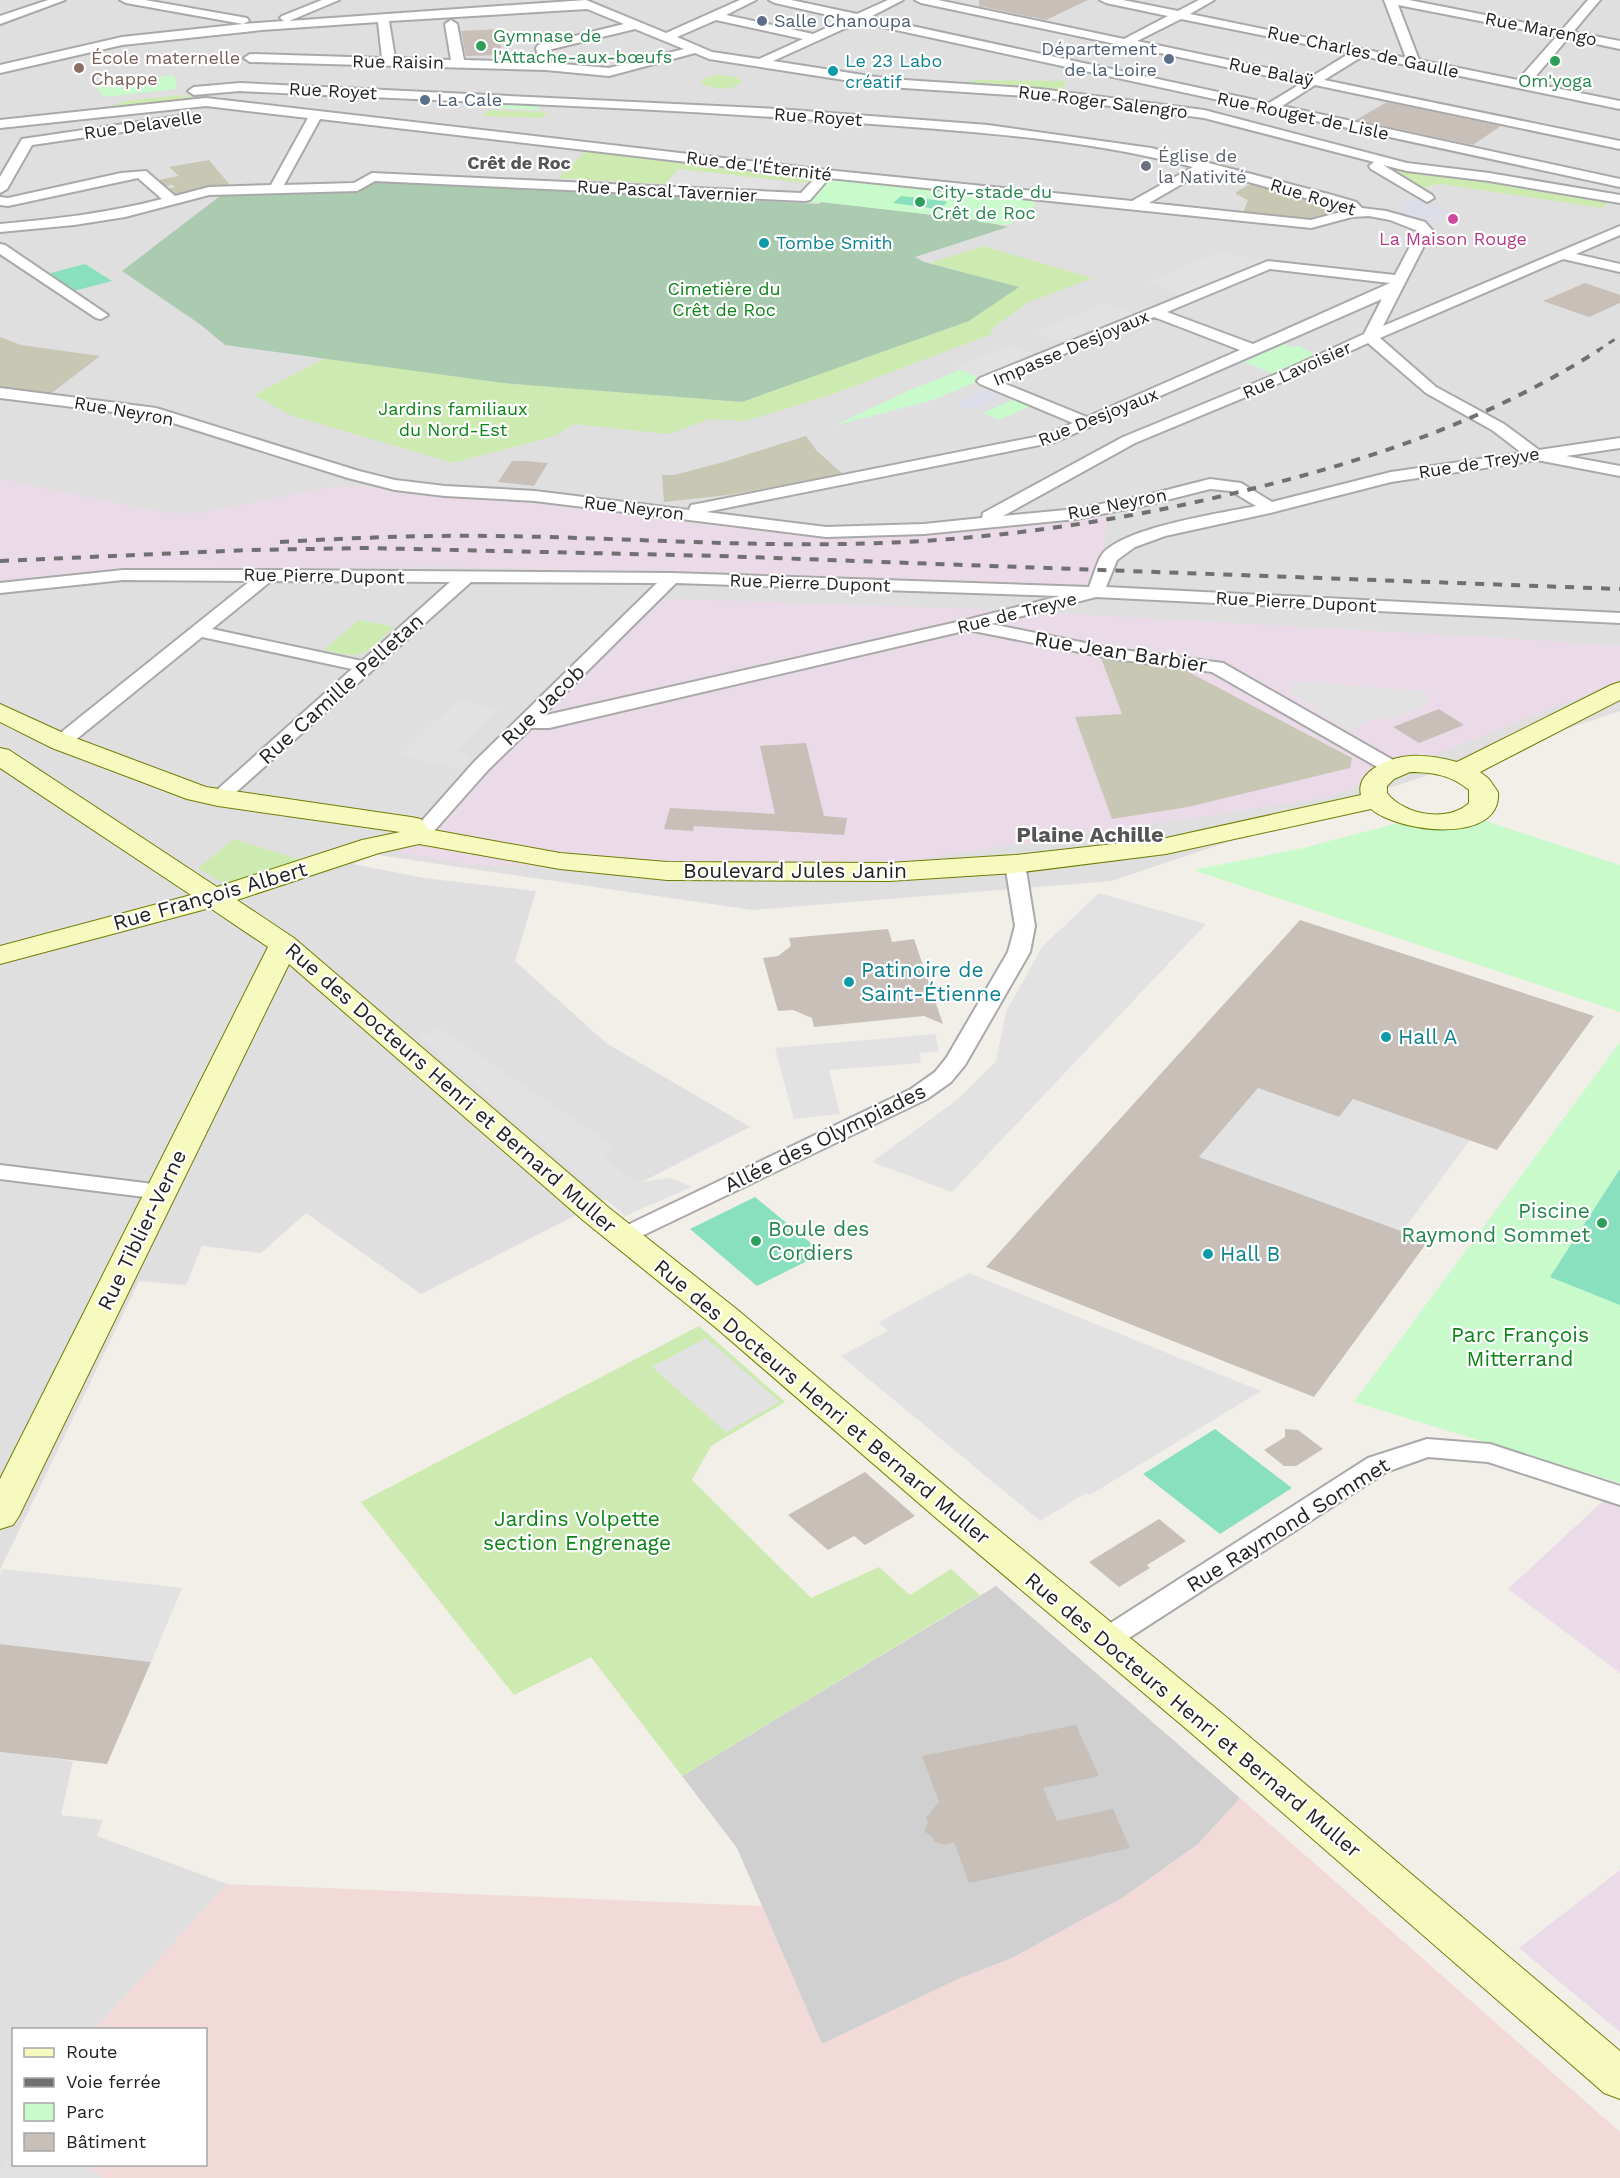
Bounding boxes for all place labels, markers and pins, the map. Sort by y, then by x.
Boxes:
place label: Salle Chanoupa [774,10,911,31]
marker: Salle Chanoupa [755,14,769,28]
place label: Gymnase de l'Attache-aux-bœufs [493,25,672,67]
place label: Département de la Loire [1041,38,1157,80]
marker: Gymnase de l'Attache-aux-bœufs [474,39,488,53]
place label: École maternelle Chappe [91,47,240,89]
place label: Le 23 Labo créatif [845,50,942,92]
marker: Département de la Loire [1162,52,1176,66]
marker: Om'yoga [1548,54,1562,68]
marker: École maternelle Chappe [72,61,86,75]
marker: Le 23 Labo créatif [826,64,840,78]
place label: Om'yoga [1518,70,1592,91]
place label: La Cale [437,89,502,110]
marker: La Cale [418,93,432,107]
place label: Église de la Nativité [1158,145,1247,187]
marker: Église de la Nativité [1139,159,1153,173]
place label: City-stade du Crêt de Roc [932,181,1052,223]
marker: City-stade du Crêt de Roc [913,195,927,209]
marker: La Maison Rouge [1446,212,1460,226]
place label: La Maison Rouge [1379,228,1527,249]
place label: Tombe Smith [776,232,893,253]
marker: Tombe Smith [757,236,771,250]
place label: Patinoire de Saint-Étienne [861,957,1001,1006]
marker: Patinoire de Saint-Étienne [842,975,856,989]
place label: Hall A [1398,1024,1458,1049]
marker: Hall A [1379,1030,1393,1044]
place label: Piscine Raymond Sommet [1401,1198,1590,1247]
place label: Boule des Cordiers [768,1216,869,1265]
marker: Piscine Raymond Sommet [1595,1216,1609,1230]
marker: Boule des Cordiers [749,1234,763,1248]
place label: Hall B [1220,1241,1280,1266]
marker: Hall B [1201,1247,1215,1261]

